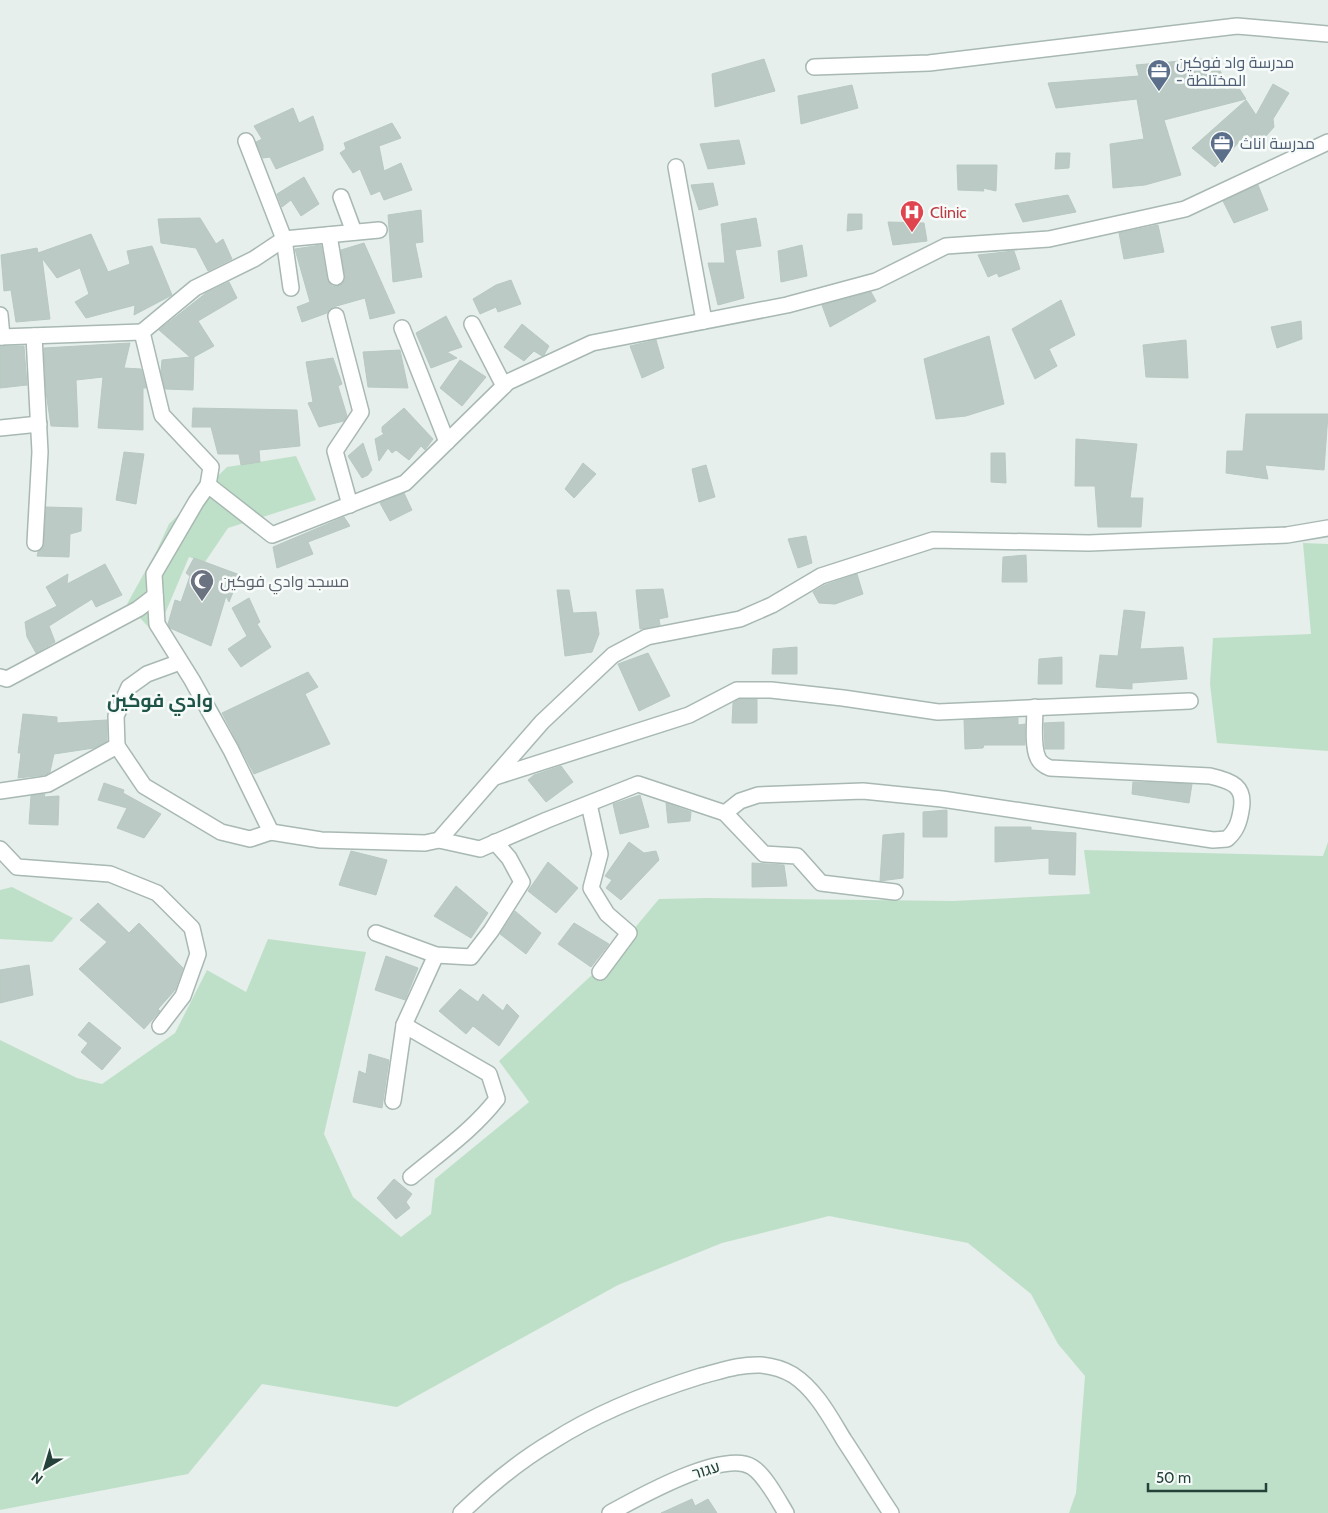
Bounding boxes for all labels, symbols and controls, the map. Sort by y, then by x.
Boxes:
place label: مدرسة واد فوكين - المختلطة [1176,53,1294,90]
office icon: مدرسة واد فوكين - المختلطة [1146,58,1172,92]
office icon: مدرسة اناث [1209,130,1235,164]
place label: مدرسة اناث [1240,134,1315,153]
hospital icon: Clinic [899,199,925,233]
place label: Clinic [930,203,967,222]
mosque icon: مسجد وادي فوكين [189,568,215,602]
place label: مسجد وادي فوكين [220,572,349,595]
district label: وادي فوكين [107,689,213,716]
north arrow [20,1443,70,1493]
street label: עגור [690,1457,722,1483]
scale bar [1148,1460,1266,1492]
text: N [28,1468,46,1488]
text: 50 m [1156,1469,1191,1487]

